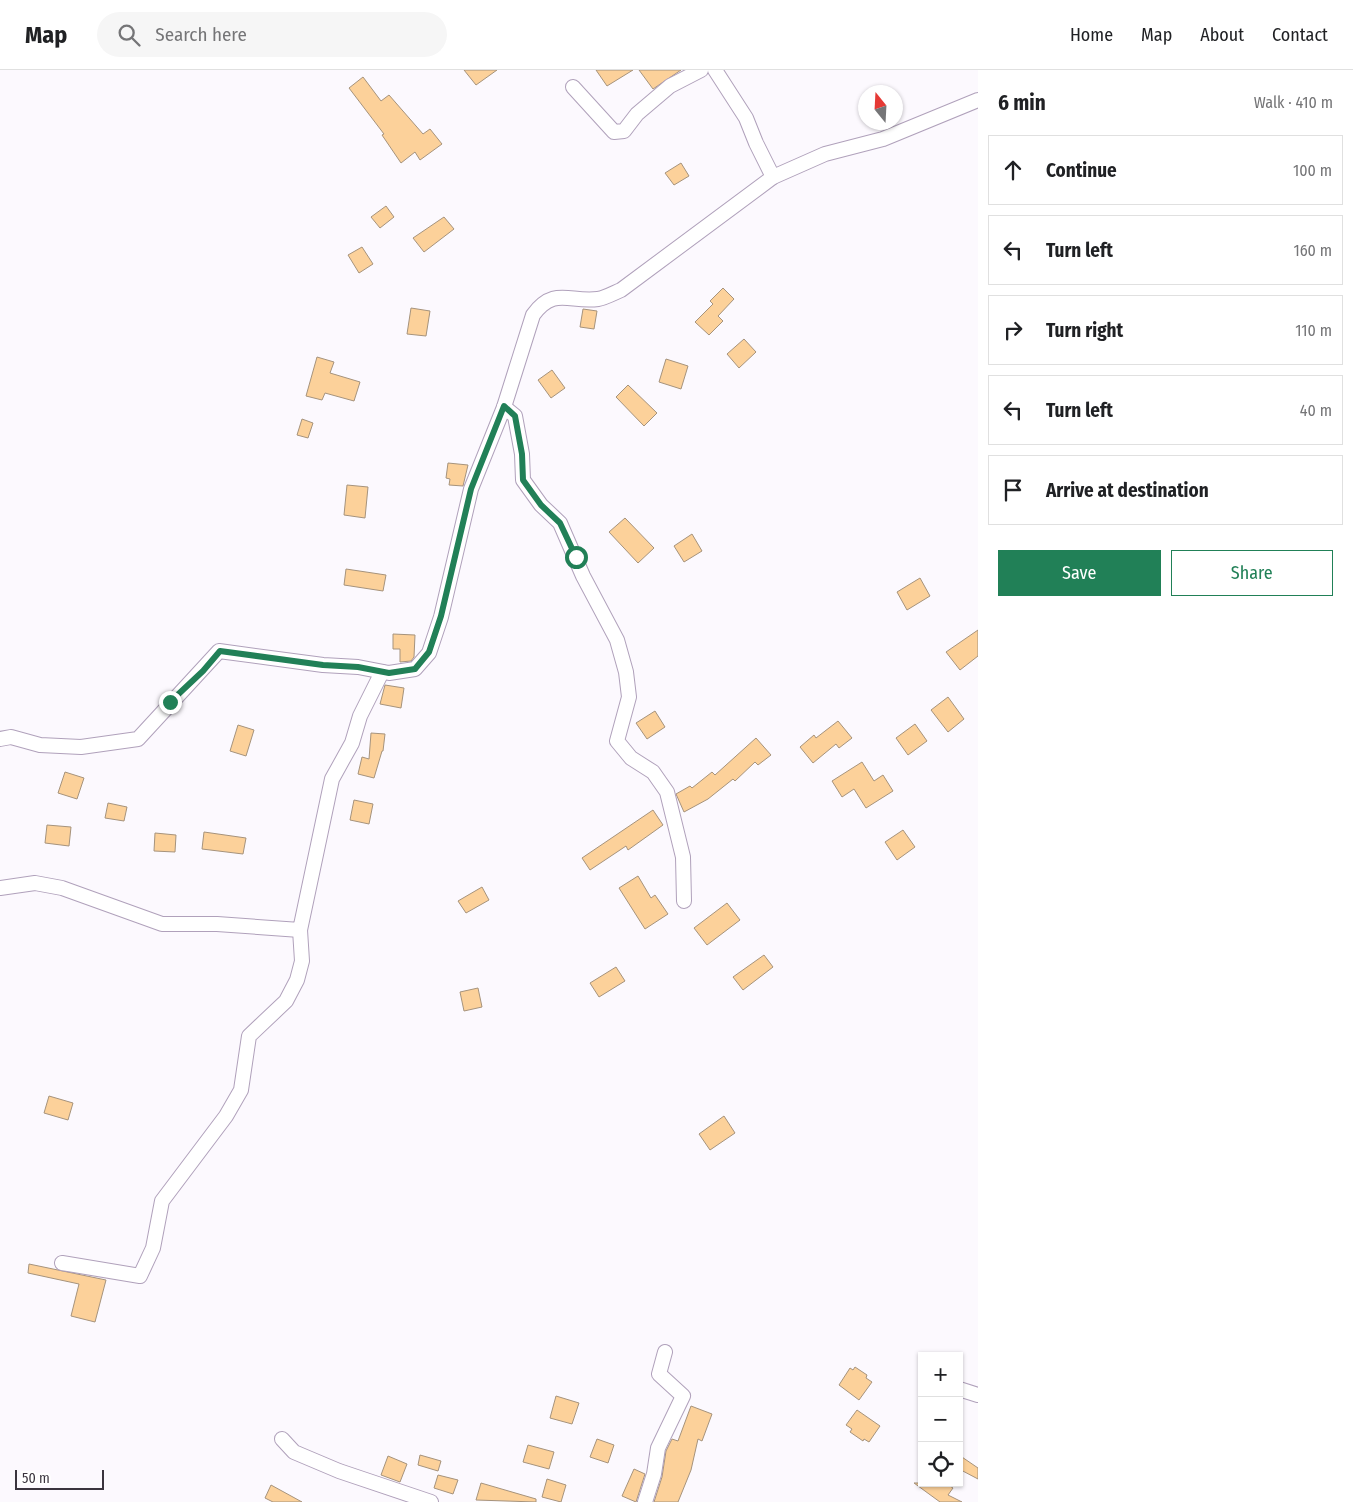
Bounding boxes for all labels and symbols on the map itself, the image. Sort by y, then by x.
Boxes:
north arrow [858,85,903,130]
route start [565,546,588,569]
route end [159,691,182,714]
scale bar [15,1467,104,1490]

